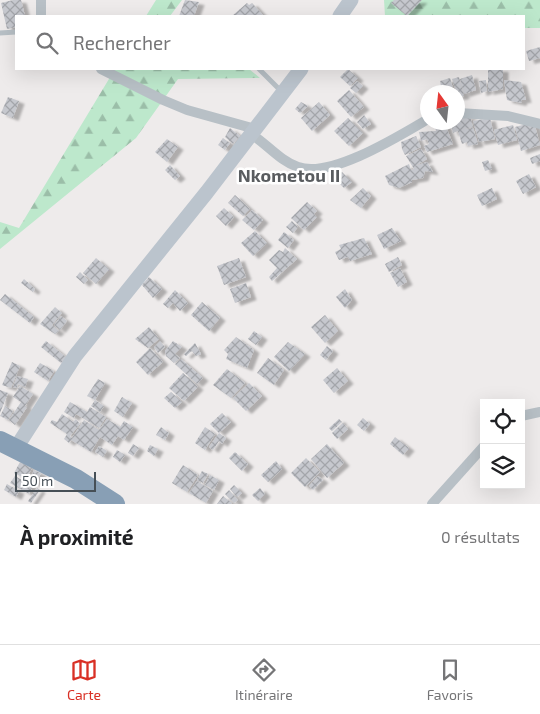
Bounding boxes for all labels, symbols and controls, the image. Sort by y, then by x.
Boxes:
search box [15,15,525,70]
icon: search [33,29,61,57]
text: Rechercher [73,31,171,54]
north arrow [420,85,465,130]
district label: Nkometou II [238,164,340,186]
map controls [480,399,525,489]
button: locate [480,399,525,444]
button: layers [480,444,525,489]
scale bar [15,469,96,492]
text: 50 m [22,472,53,489]
text: À proximité [20,524,134,549]
text: 0 résultats [441,527,520,546]
tab: Carte [67,656,101,703]
tab: Itinéraire [235,656,293,703]
tab: Favoris [427,656,473,703]

